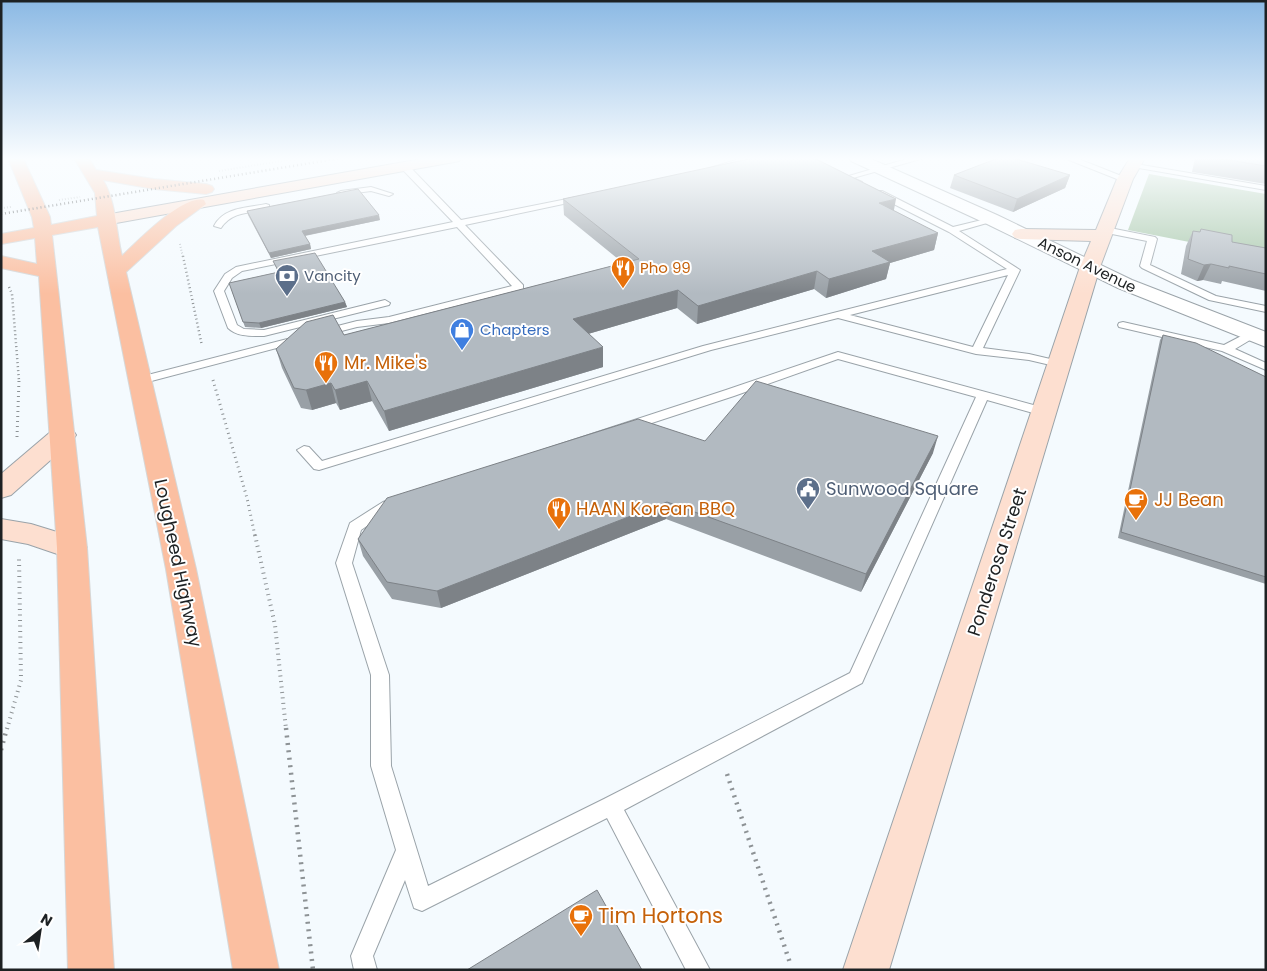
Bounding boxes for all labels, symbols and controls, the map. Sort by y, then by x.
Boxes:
street label: Anson Avenue [1034,232,1140,297]
restaurant icon: Pho 99 [610,255,636,289]
place label: Pho 99 [640,257,691,278]
bank icon: Vancity [274,263,300,297]
place label: Vancity [304,265,361,286]
shop icon: Chapters [449,317,475,351]
place label: Chapters [480,319,550,340]
restaurant icon: Mr. Mike's [313,350,339,384]
place label: Mr. Mike's [344,350,427,375]
street label: Lougheed Highway [148,476,209,649]
public building icon: Sunwood Square [795,476,821,510]
place label: Sunwood Square [826,476,979,501]
street label: Ponderosa Street [961,485,1032,639]
cafe icon: JJ Bean [1123,487,1149,521]
place label: JJ Bean [1154,487,1224,512]
restaurant icon: HAAN Korean BBQ [546,496,572,530]
place label: HAAN Korean BBQ [576,496,735,521]
place label: Tim Hortons [598,901,723,930]
cafe icon: Tim Hortons [568,903,594,937]
north arrow [15,906,65,956]
text: N [37,908,56,931]

